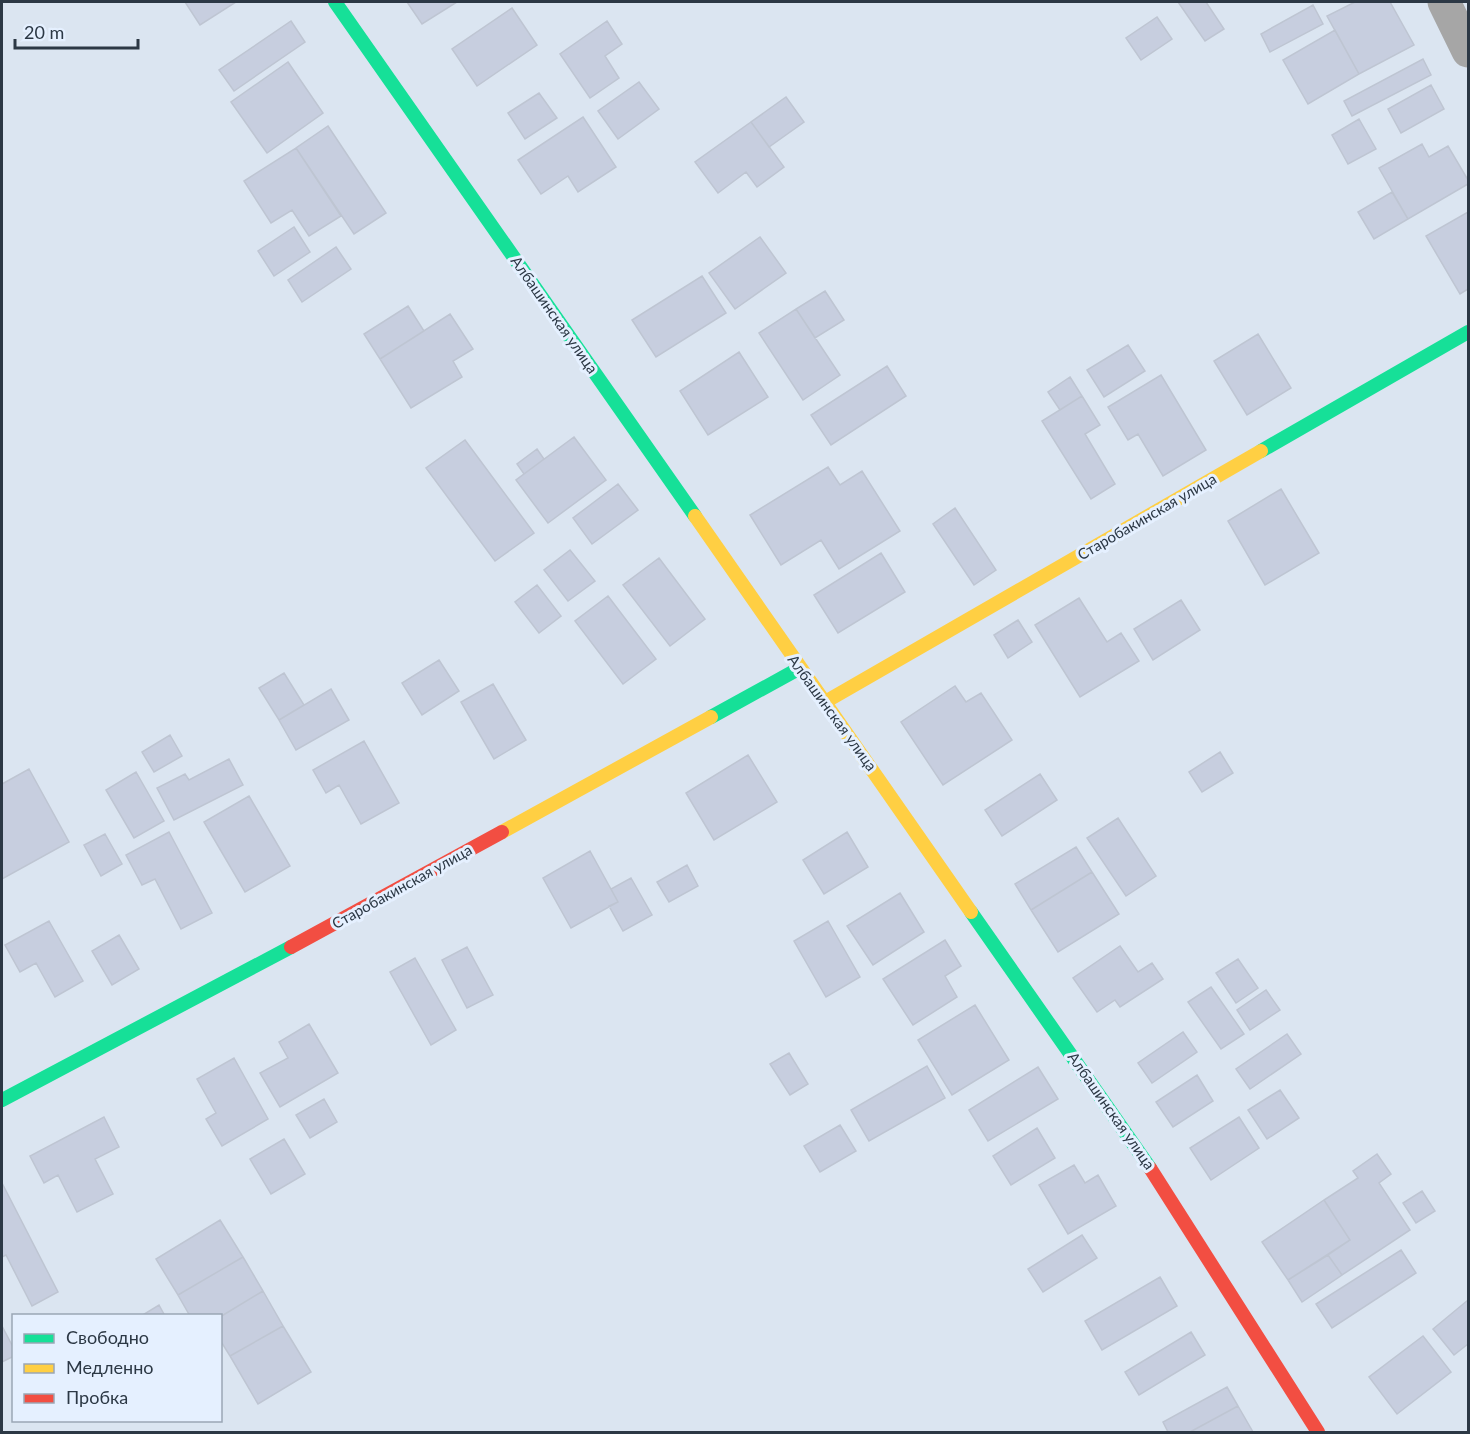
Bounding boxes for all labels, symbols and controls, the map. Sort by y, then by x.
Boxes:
scale bar [15,12,138,50]
text: 20 m [24,21,64,43]
street label: Албашинская улица [508,252,602,377]
street label: Старобакинская улица [1074,469,1219,563]
street label: Албашинская улица [785,651,881,774]
street label: Старобакинская улица [328,840,475,932]
street label: Албашинская улица [1065,1048,1159,1173]
legend [12,1314,222,1422]
text: Свободно [66,1326,149,1348]
text: Медленно [66,1356,154,1378]
text: Пробка [66,1386,128,1408]

